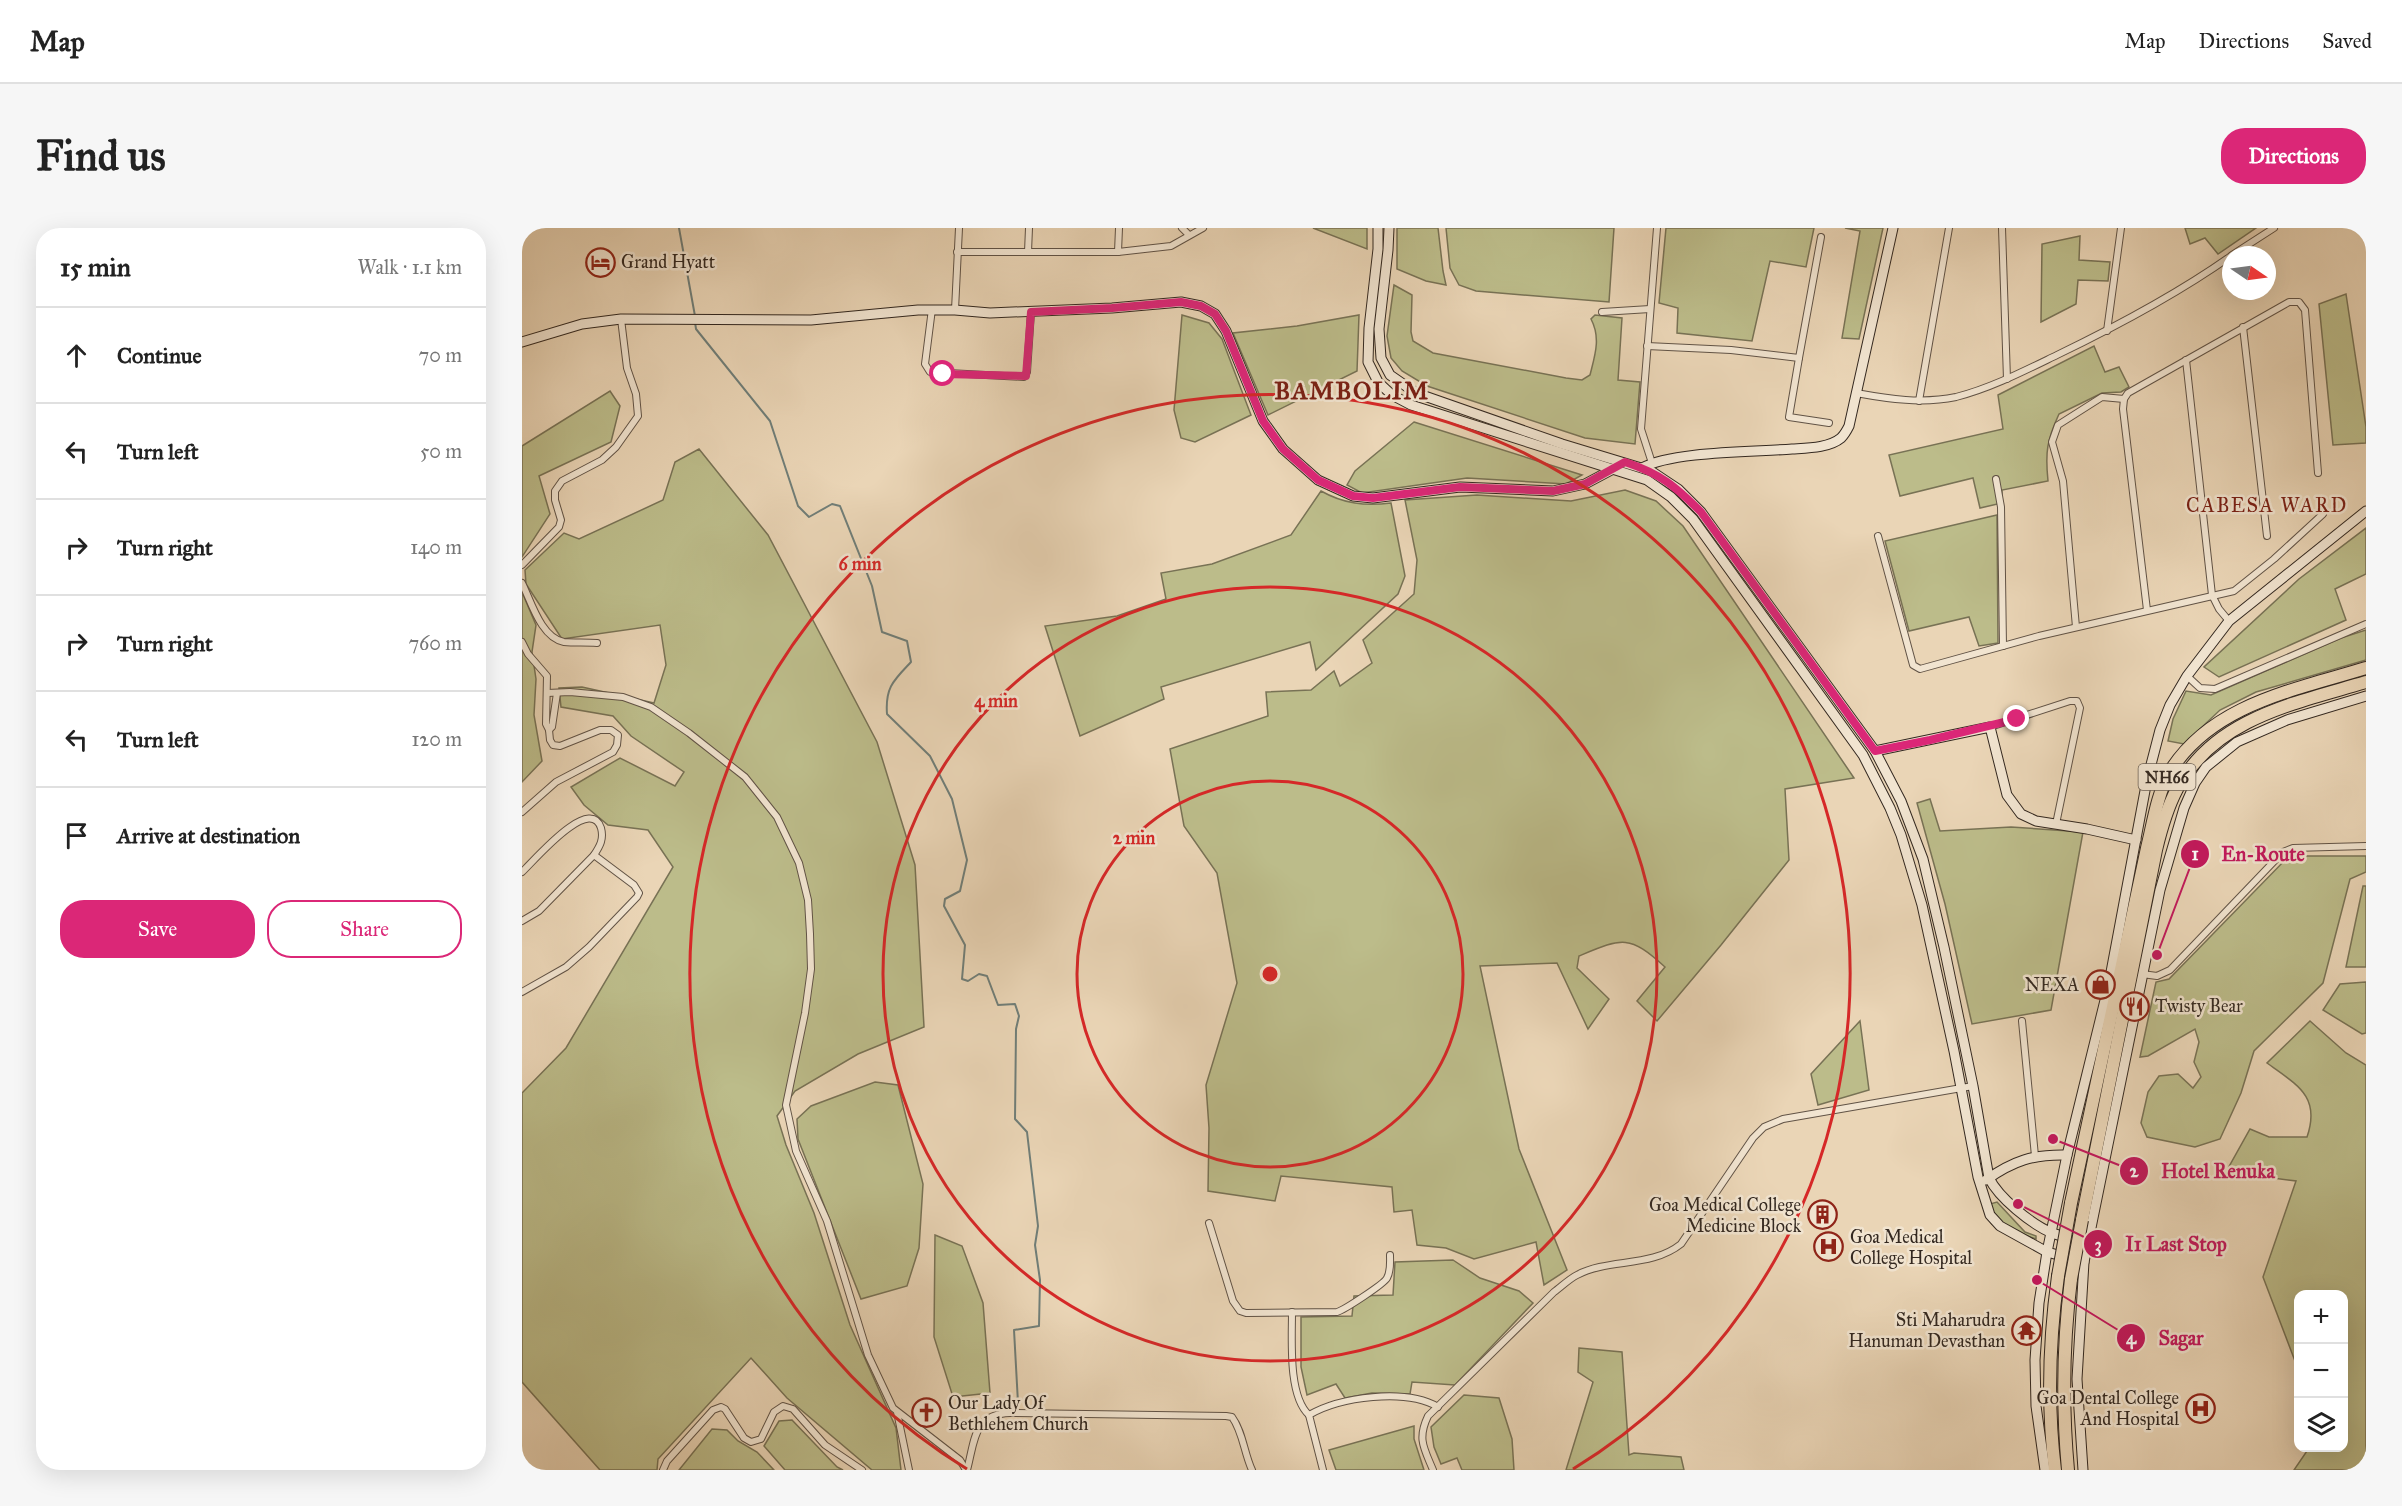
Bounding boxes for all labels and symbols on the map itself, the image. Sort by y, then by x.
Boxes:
hotel icon: Grand Hyatt [584,246,616,278]
north arrow [2222,246,2276,300]
place label: Grand Hyatt [621,251,716,273]
route start [929,360,955,386]
district label: BAMBOLIM [1274,376,1430,406]
district label: CABESA WARD [2186,493,2348,517]
text: 6 min [839,553,882,575]
text: 4 min [974,690,1018,713]
route end [2003,705,2029,731]
road number: NH66 [2138,764,2196,790]
text: 2 min [1113,827,1156,849]
callout: En-Route [2180,835,2317,873]
text: En-Route [2221,842,2305,866]
text: 1 [2191,843,2199,865]
centre of rings [1260,964,1280,984]
shop icon: NEXA [2084,969,2116,1001]
place label: NEXA [2025,974,2079,996]
restaurant icon: Twisty Bear [2118,990,2150,1022]
place label: Twisty Bear [2155,995,2243,1017]
callout: Hotel Renuka [2119,1152,2287,1190]
text: Hotel Renuka [2161,1159,2275,1183]
text: 2 [2130,1160,2140,1182]
place label: Goa Medical College Medicine Block [1649,1194,1802,1237]
building icon: Goa Medical College Medicine Block [1806,1199,1838,1231]
callout: I1 Last Stop [2083,1225,2239,1263]
place label: Goa Medical College Hospital [1850,1226,1972,1270]
hospital icon: Goa Medical College Hospital [1813,1231,1845,1263]
text: I1 Last Stop [2125,1232,2227,1257]
text: 3 [2094,1234,2102,1257]
place label: Sti Maharudra Hanuman Devasthan [1848,1309,2005,1352]
temple icon: Sti Maharudra Hanuman Devasthan [2010,1314,2042,1346]
callout: Sagar [2116,1319,2216,1357]
text: Sagar [2158,1326,2204,1351]
text: 4 [2126,1327,2137,1350]
place label: Goa Dental College And Hospital [2037,1387,2179,1430]
place label: Our Lady Of Bethlehem Church [948,1392,1089,1435]
hospital icon: Goa Dental College And Hospital [2184,1392,2216,1424]
church icon: Our Lady Of Bethlehem Church [911,1397,943,1429]

